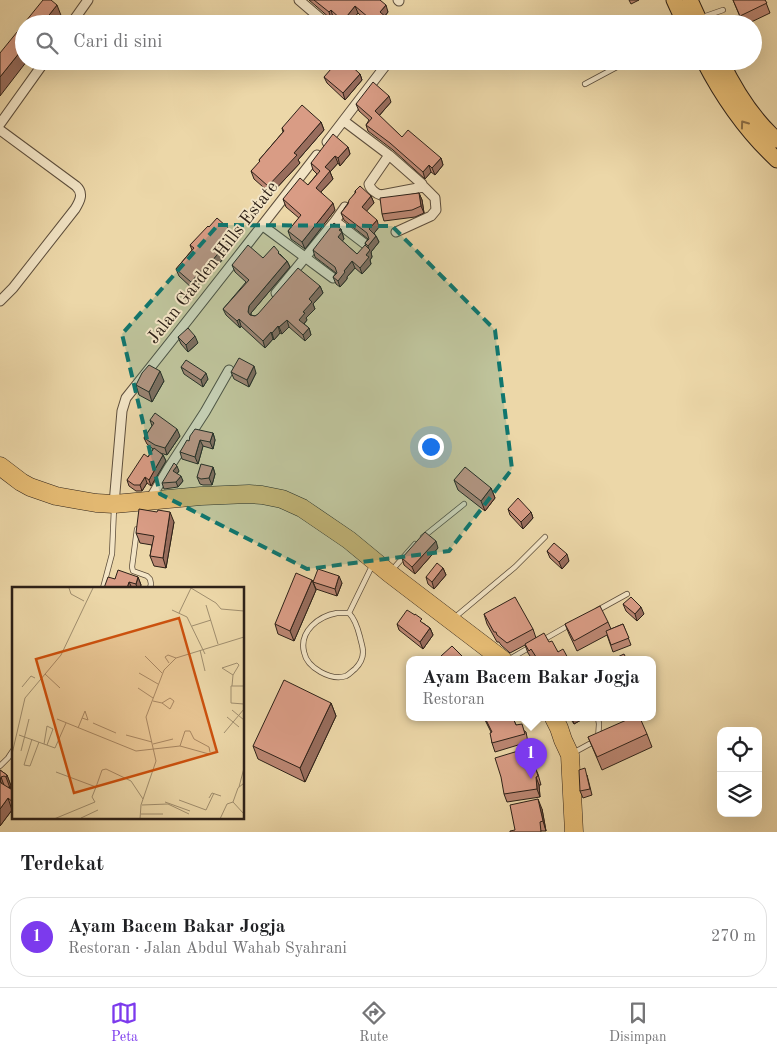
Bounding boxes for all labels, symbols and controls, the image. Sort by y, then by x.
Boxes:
search box [15,15,762,70]
icon: search [33,29,61,57]
text: Cari di sini [73,33,163,52]
one-way arrow [742,121,750,130]
street label: Jalan Garden Hills Estate [144,178,282,347]
your location [418,434,444,460]
inset map [12,587,245,820]
popup [406,656,656,721]
text: Ayam Bacem Bakar Jogja [422,669,640,688]
text: Restoran [422,692,485,708]
map controls [717,727,762,817]
button: locate [717,727,762,772]
pin: 1 [515,738,547,779]
button: layers [717,772,762,817]
text: Terdekat [20,854,104,875]
text: Ayam Bacem Bakar Jogja [68,918,286,937]
text: 1 [32,929,42,945]
text: 270 m [711,929,756,945]
text: Restoran · Jalan Abdul Wahab Syahrani [68,941,347,957]
tab: Peta [110,999,138,1046]
tab: Rute [359,999,388,1046]
tab: Disimpan [609,999,667,1046]

